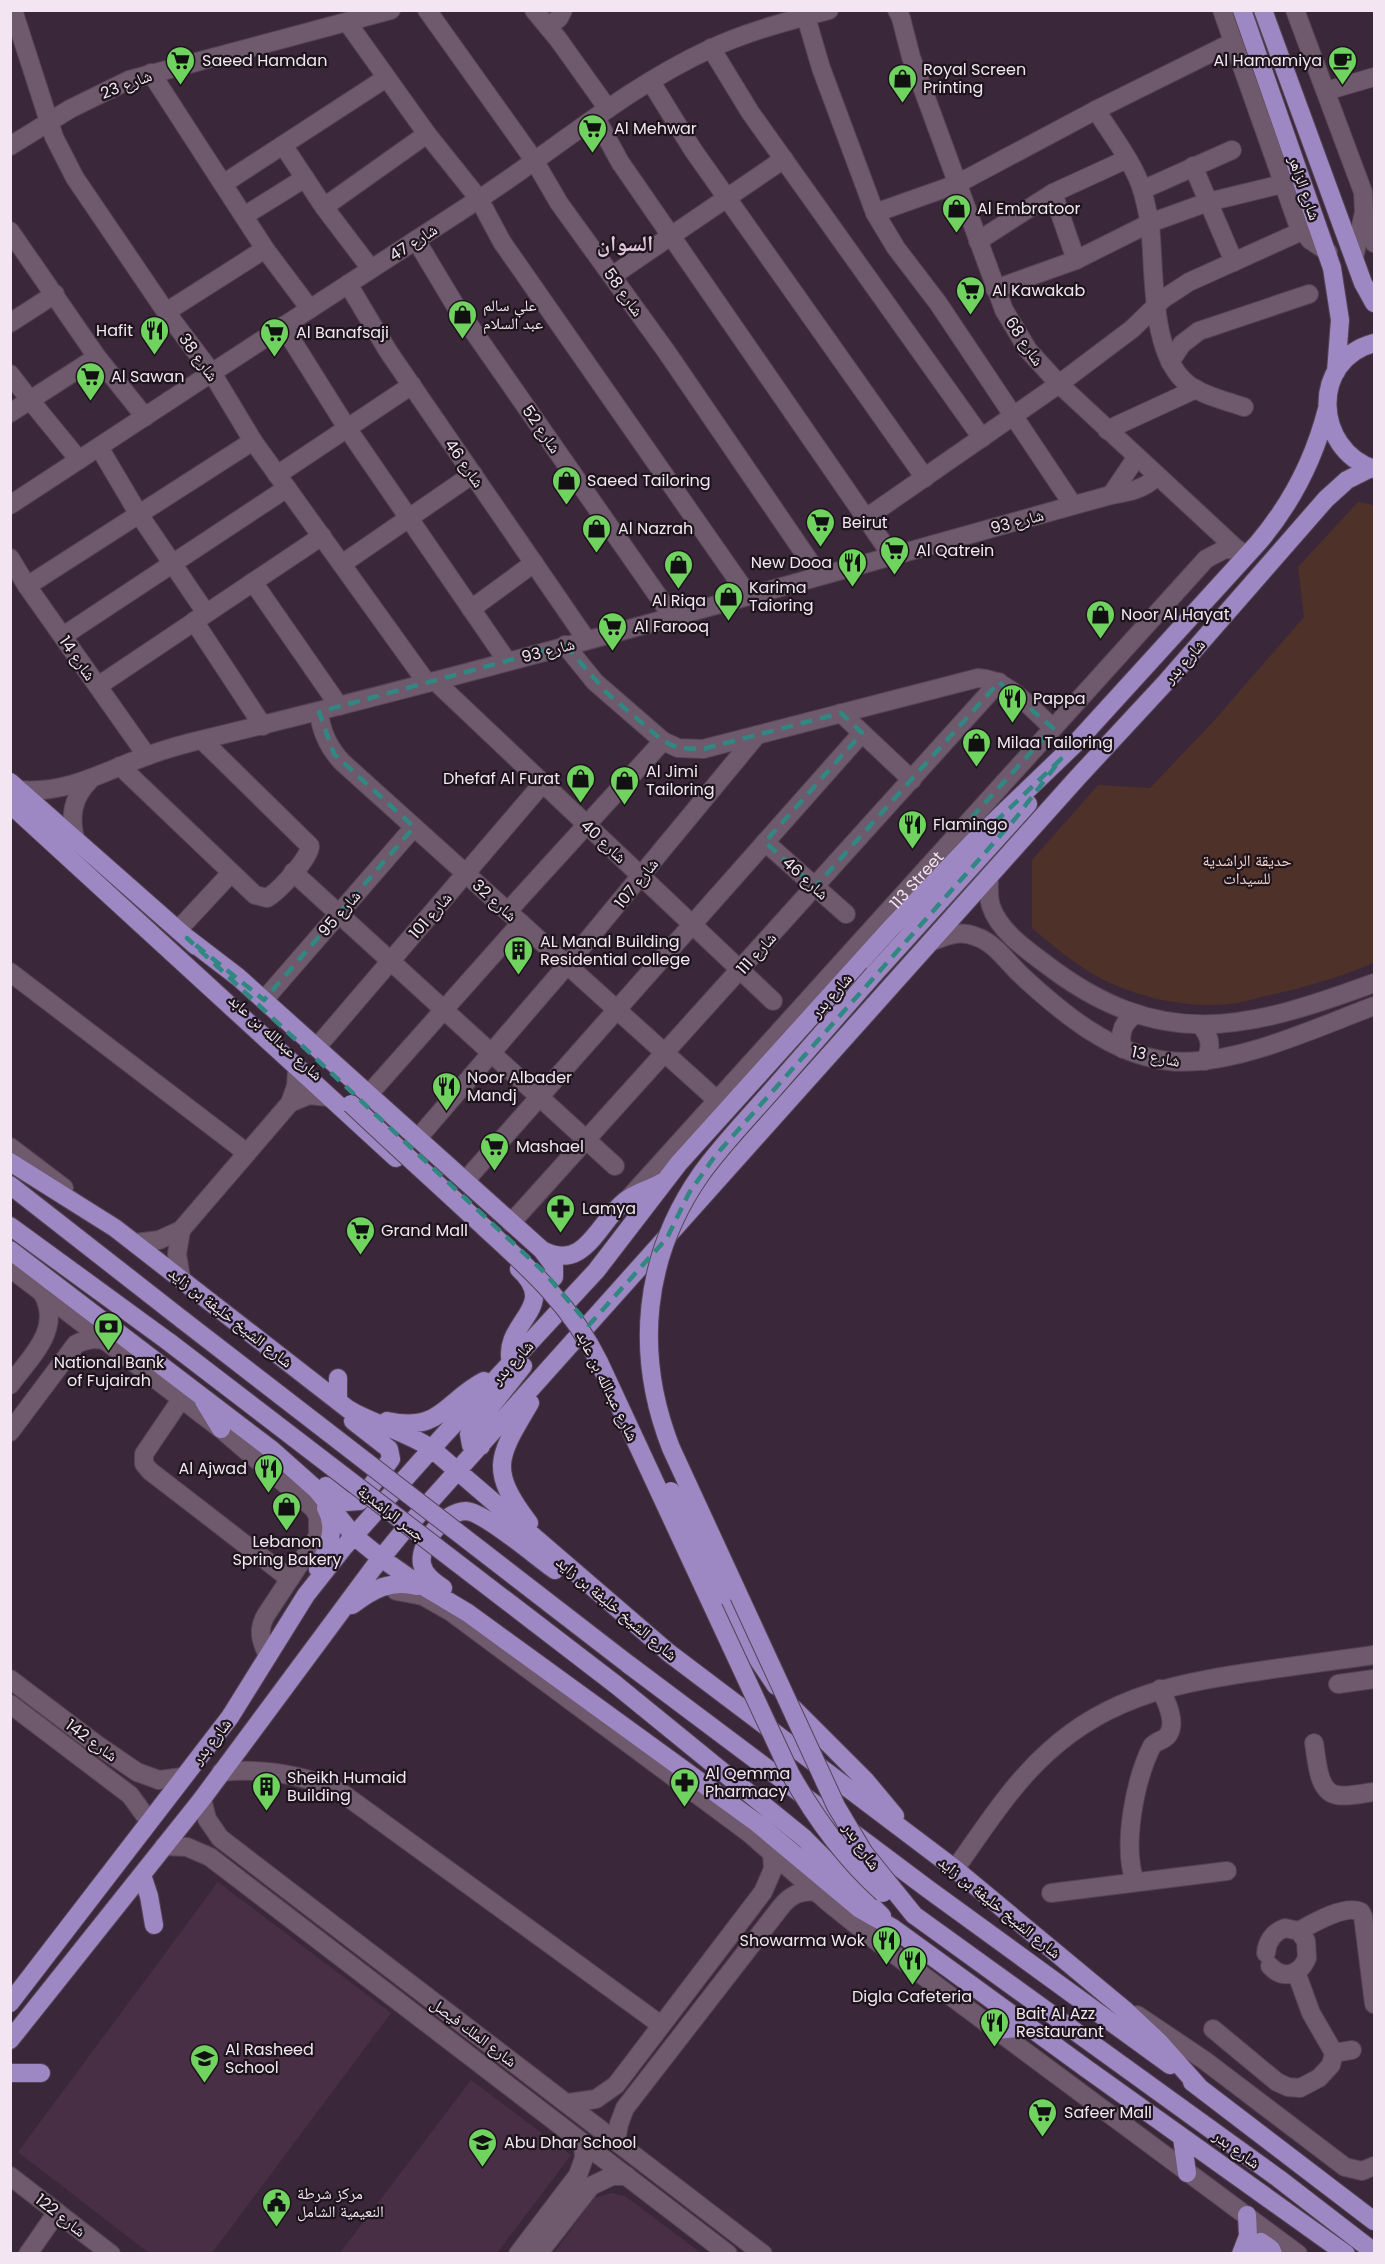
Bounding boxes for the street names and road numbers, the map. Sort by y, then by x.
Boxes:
street label: شارع 23 [97,64,155,105]
street label: شارع الزاهر [1282,152,1326,223]
street label: شارع 47 [385,218,442,267]
street label: شارع 58 [598,263,649,321]
street label: شارع 68 [1000,312,1049,370]
street label: شارع 38 [173,329,224,386]
street label: شارع 52 [517,401,566,458]
street label: شارع 46 [439,434,490,492]
street label: شارع 93 [988,503,1046,540]
street label: شارع 14 [54,631,101,685]
street label: شارع 93 [519,632,577,669]
street label: شارع بدر [1157,634,1211,689]
street label: شارع 40 [576,814,632,868]
street label: 113 Street [884,846,949,914]
street label: شارع 46 [778,851,834,905]
street label: شارع 107 [609,853,664,913]
street label: شارع 32 [467,874,522,927]
street label: شارع 95 [313,885,366,942]
street label: شارع 101 [404,887,457,944]
street label: شارع 111 [731,927,782,980]
street label: شارع بدر [804,968,858,1023]
street label: شارع عبدالله بن عابد [223,989,328,1086]
street label: شارع 13 [1129,1040,1182,1073]
street label: شارع الشيخ خليفة بن زايد [164,1262,298,1373]
street label: شارع عبدالله بن عابد [571,1327,644,1445]
street label: شارع بدر [485,1335,539,1390]
street label: جسر الراشدية [353,1480,430,1547]
street label: شارع الشيخ خليفة بن زايد [551,1551,682,1666]
street label: شارع بدر [185,1713,237,1770]
street label: شارع 142 [61,1714,122,1767]
street label: شارع بدر [837,1817,886,1875]
street label: شارع الشيخ خليفة بن زايد [933,1851,1066,1964]
street label: شارع الملك فيصل [426,1992,522,2073]
street label: شارع بدر [1208,2124,1265,2174]
street label: شارع 122 [31,2188,91,2242]

